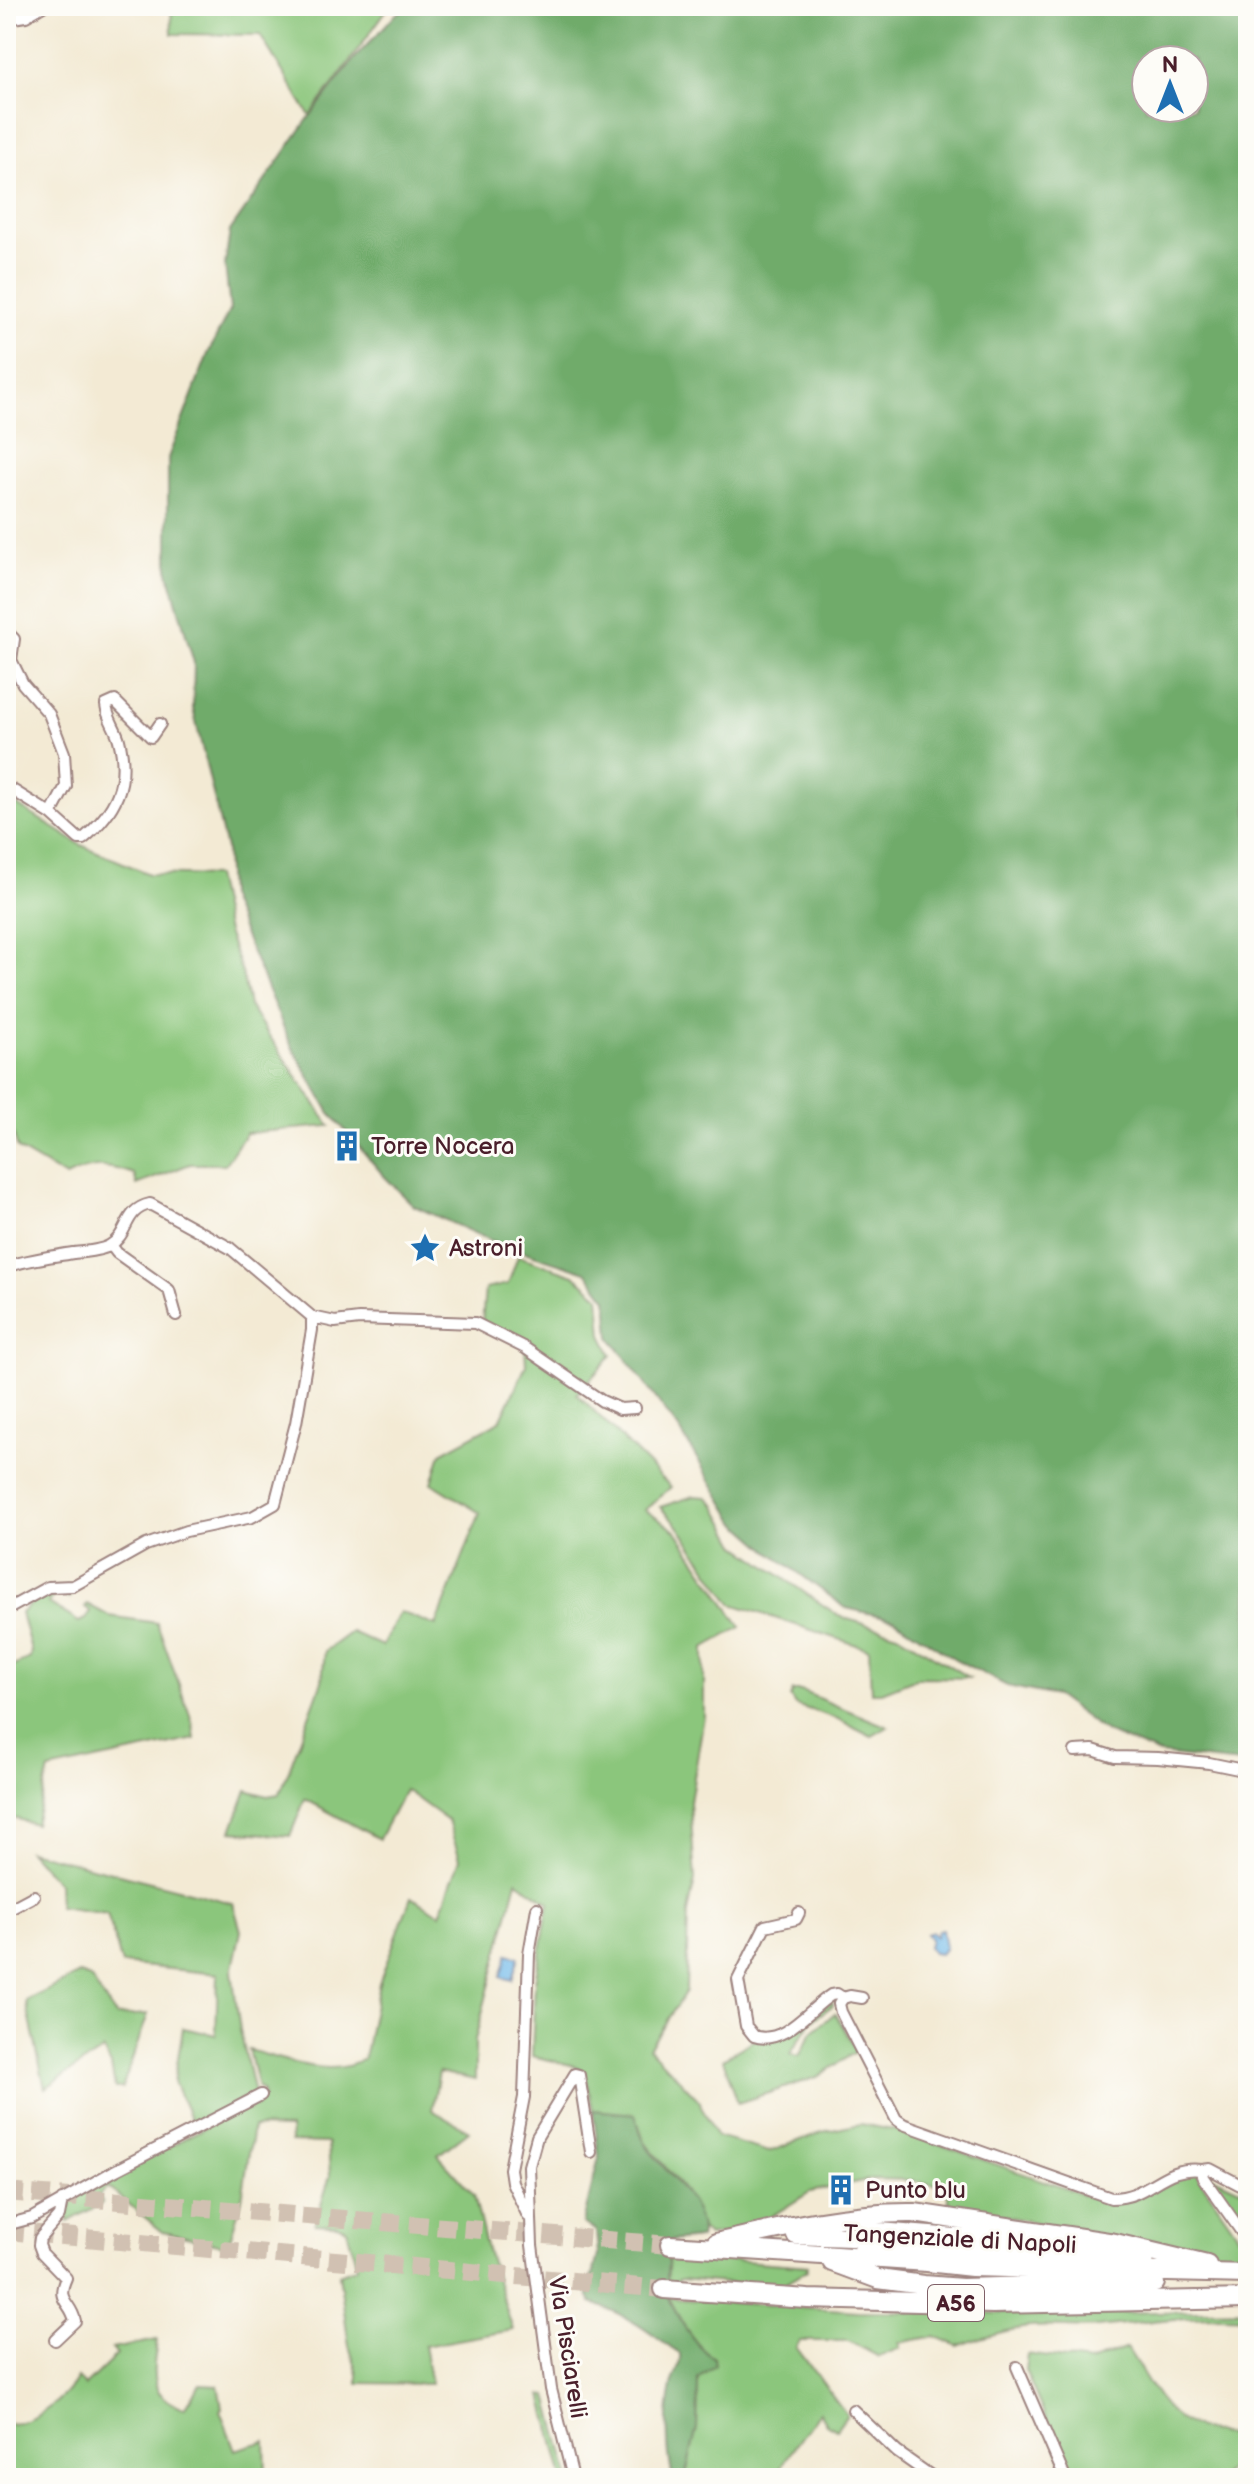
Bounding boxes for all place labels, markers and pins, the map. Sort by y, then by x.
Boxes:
building icon: Torre Nocera [330,1129,364,1163]
place label: Torre Nocera [371,1132,515,1161]
place icon: Astroni [408,1231,442,1265]
place label: Astroni [449,1234,523,1263]
building icon: Punto blu [824,2173,858,2207]
place label: Punto blu [865,2176,966,2205]

